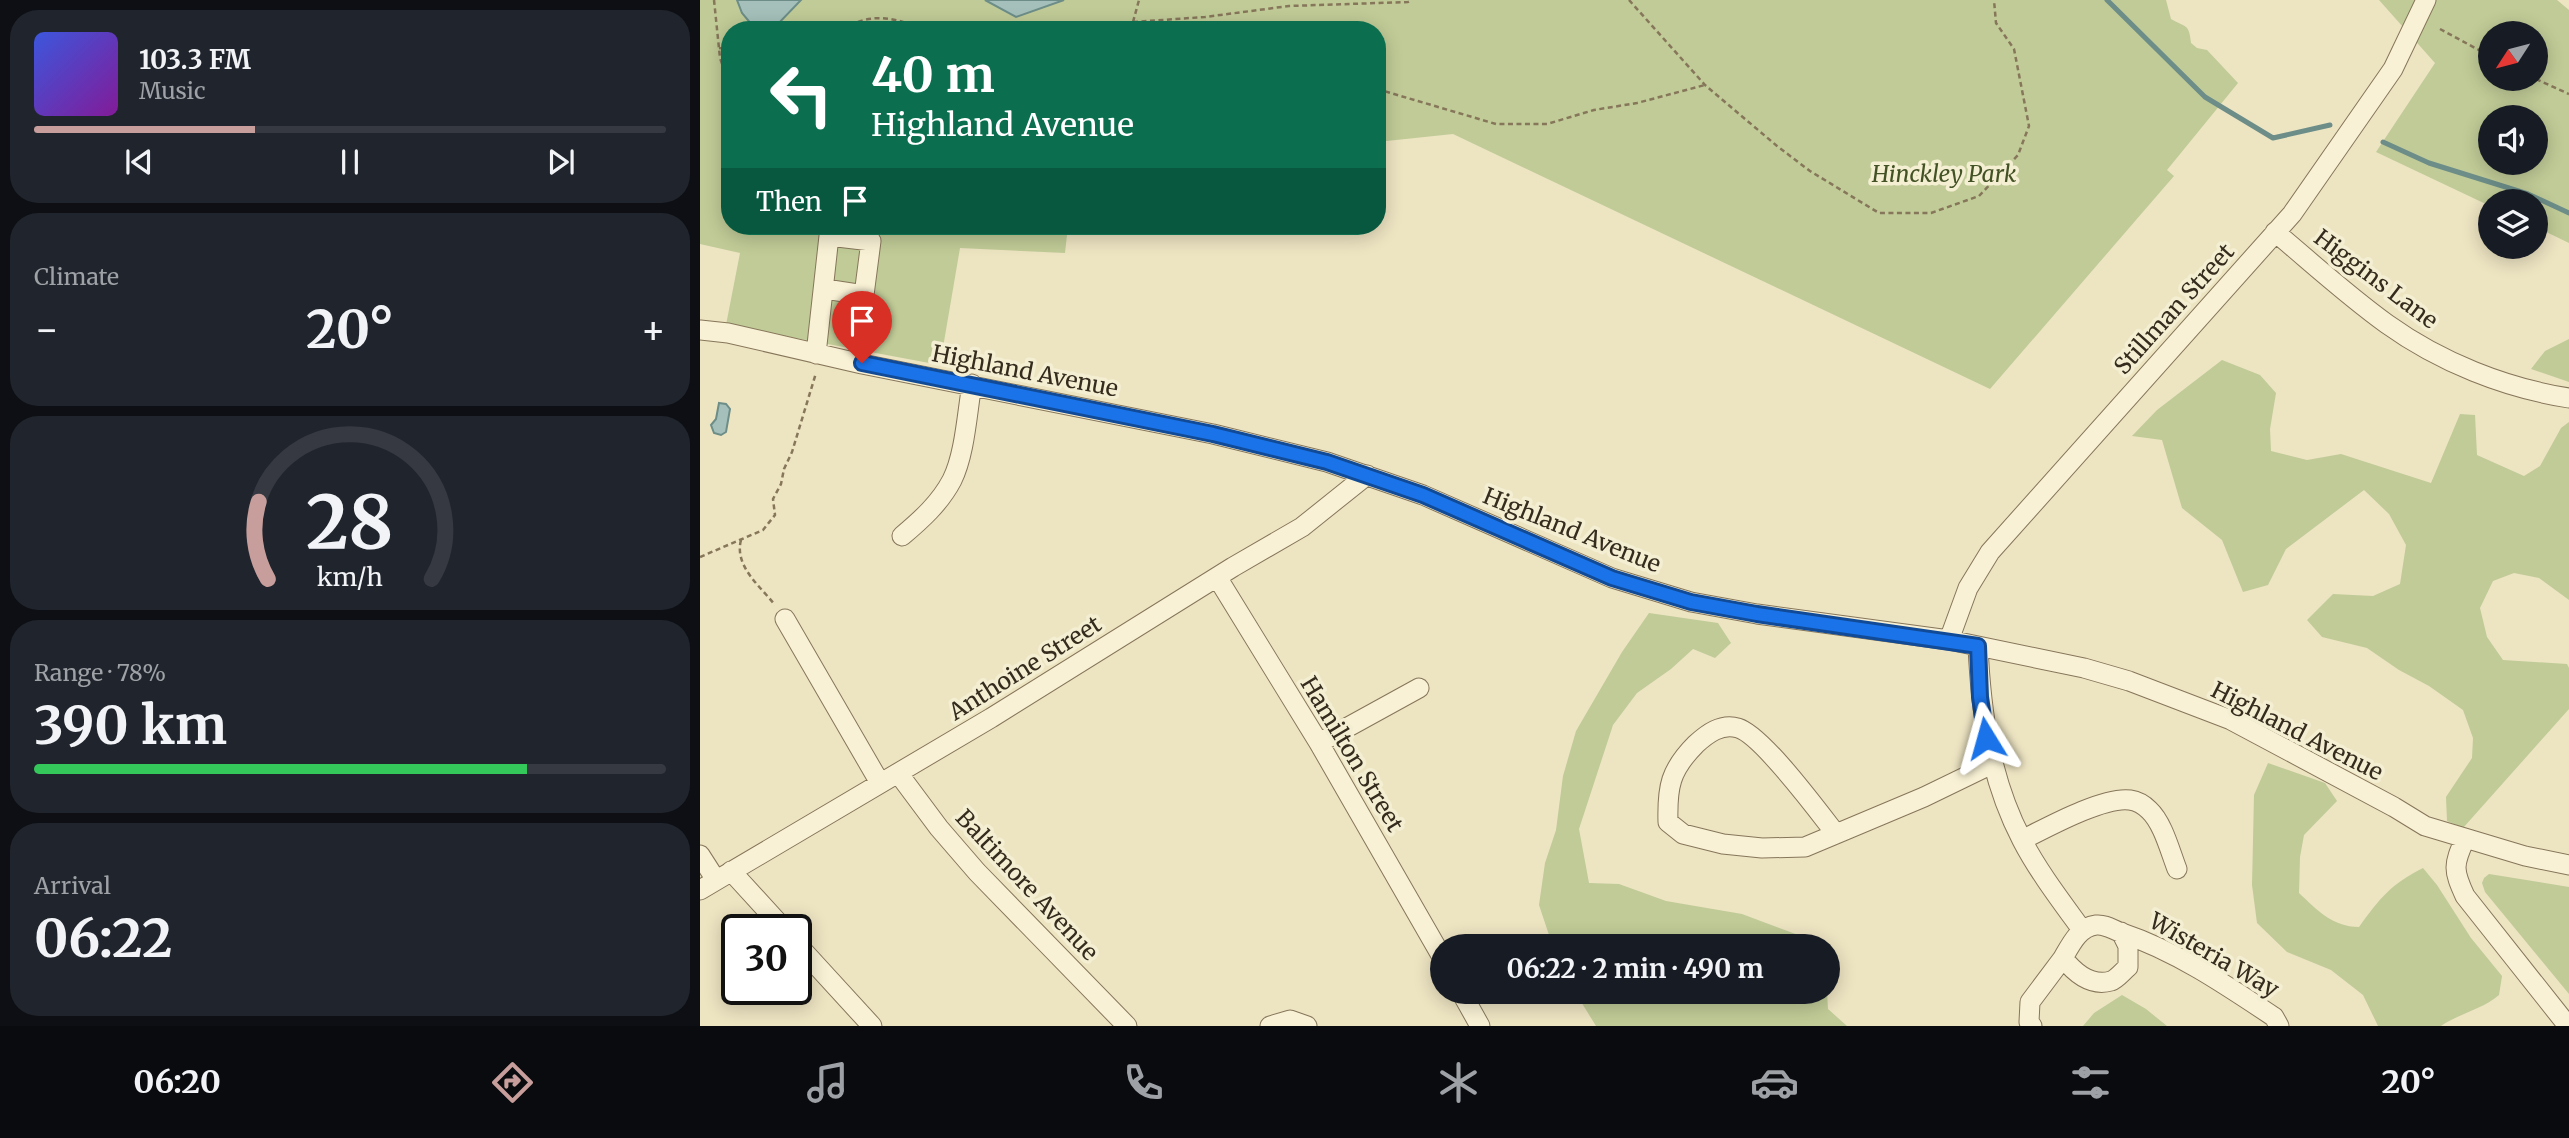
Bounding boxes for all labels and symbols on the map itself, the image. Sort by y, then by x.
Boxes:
north arrow [2478,21,2548,91]
park label: Hinckley Park [1871,159,2017,188]
street label: Higgins Lane [2309,223,2444,335]
street label: Stillman Street [2107,237,2240,380]
pin [832,291,892,363]
street label: Highland Avenue [930,338,1121,403]
street label: Highland Avenue [1479,481,1665,578]
street label: Anthoine Street [942,609,1106,727]
street label: Hamilton Street [1295,671,1410,837]
street label: Highland Avenue [2206,675,2388,786]
position arrow [1949,701,2023,775]
street label: Baltimore Avenue [950,803,1105,966]
street label: Wisteria Way [2143,905,2285,1004]
speed limit sign: 30 [721,914,812,1005]

